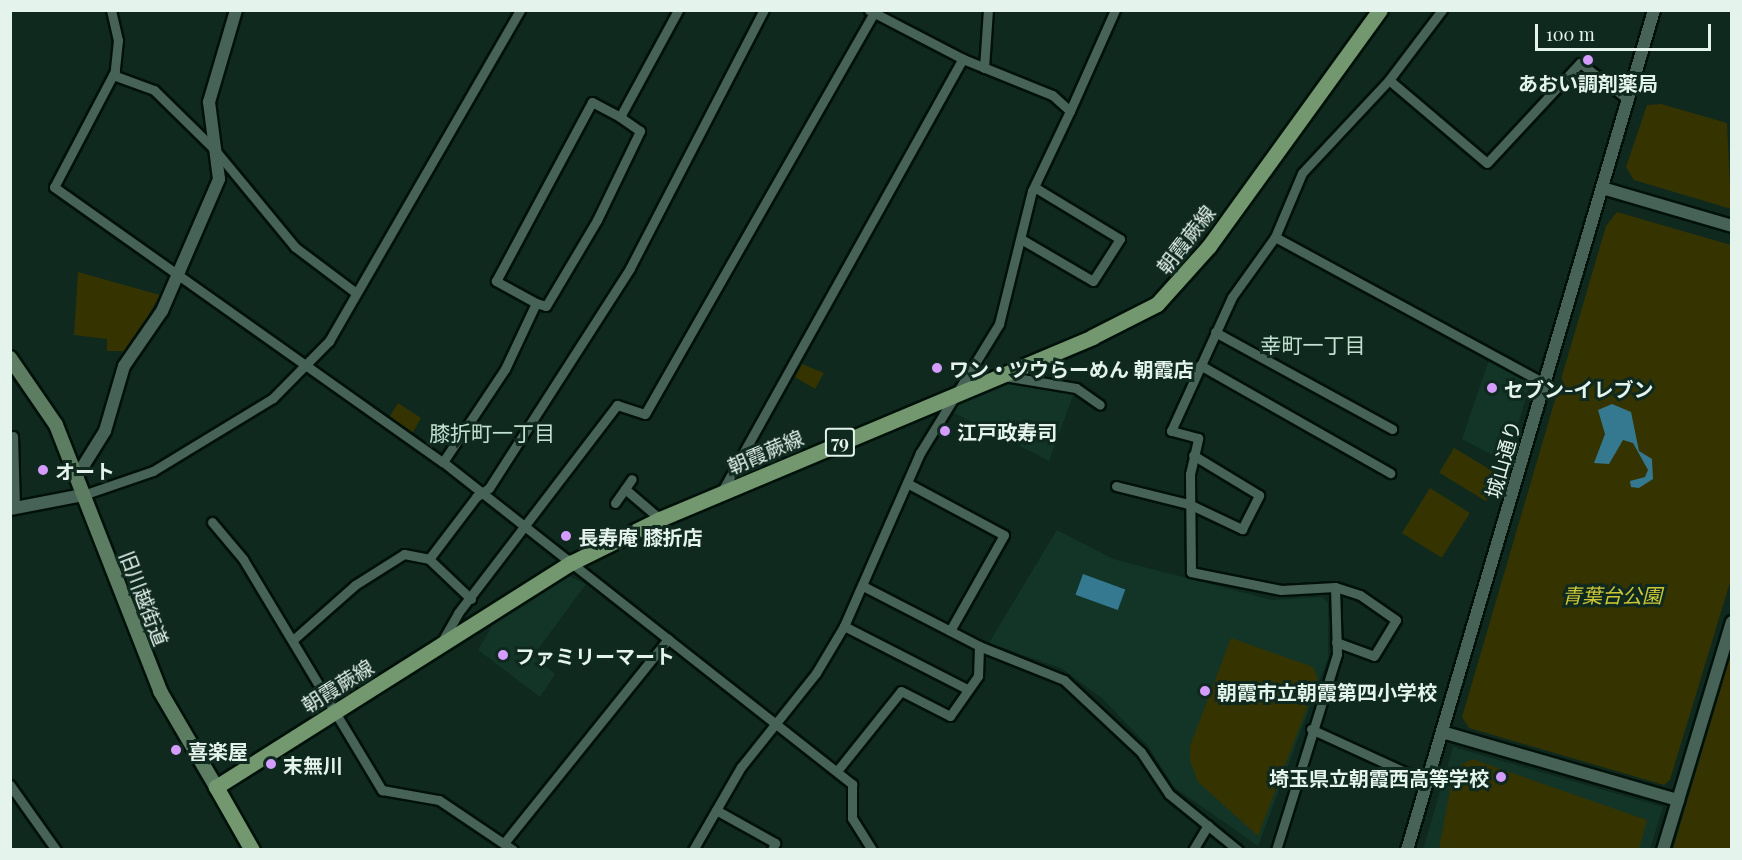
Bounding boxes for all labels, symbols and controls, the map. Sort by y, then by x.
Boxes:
scale bar [1538,12,1714,50]
text: 100 m [1546,22,1595,46]
marker: あおい調剤薬局 [1581,53,1595,67]
place label: あおい調剤薬局 [1518,70,1658,94]
street label: 朝霞蕨線 [1151,200,1219,278]
district label: 幸町一丁目 [1261,331,1365,357]
place label: ワン・ツウらーめん 朝霞店 [949,356,1194,380]
marker: ワン・ツウらーめん 朝霞店 [930,361,944,375]
place label: セブン-イレブン [1504,376,1654,400]
marker: セブン-イレブン [1485,381,1499,395]
street label: 城山通り [1479,417,1525,501]
district label: 膝折町一丁目 [429,419,555,445]
place label: 江戸政寿司 [957,419,1057,443]
street label: 朝霞蕨線 [723,424,807,478]
marker: 江戸政寿司 [938,424,952,438]
road number: 79 [824,427,856,457]
place label: オート [55,458,115,482]
marker: オート [36,463,50,477]
place label: 長寿庵 膝折店 [578,524,703,548]
marker: 長寿庵 膝折店 [559,529,573,543]
street label: 旧川越街道 [116,547,174,649]
park label: 青葉台公園 [1562,582,1662,606]
place label: ファミリーマート [515,643,675,667]
marker: ファミリーマート [496,648,510,662]
street label: 朝霞蕨線 [297,654,377,716]
place label: 朝霞市立朝霞第四小学校 [1217,679,1437,703]
marker: 朝霞市立朝霞第四小学校 [1198,684,1212,698]
place label: 喜楽屋 [188,738,248,762]
marker: 喜楽屋 [169,743,183,757]
place label: 末無川 [283,752,343,776]
marker: 末無川 [264,757,278,771]
place label: 埼玉県立朝霞西高等学校 [1269,765,1489,789]
marker: 埼玉県立朝霞西高等学校 [1494,770,1508,784]

